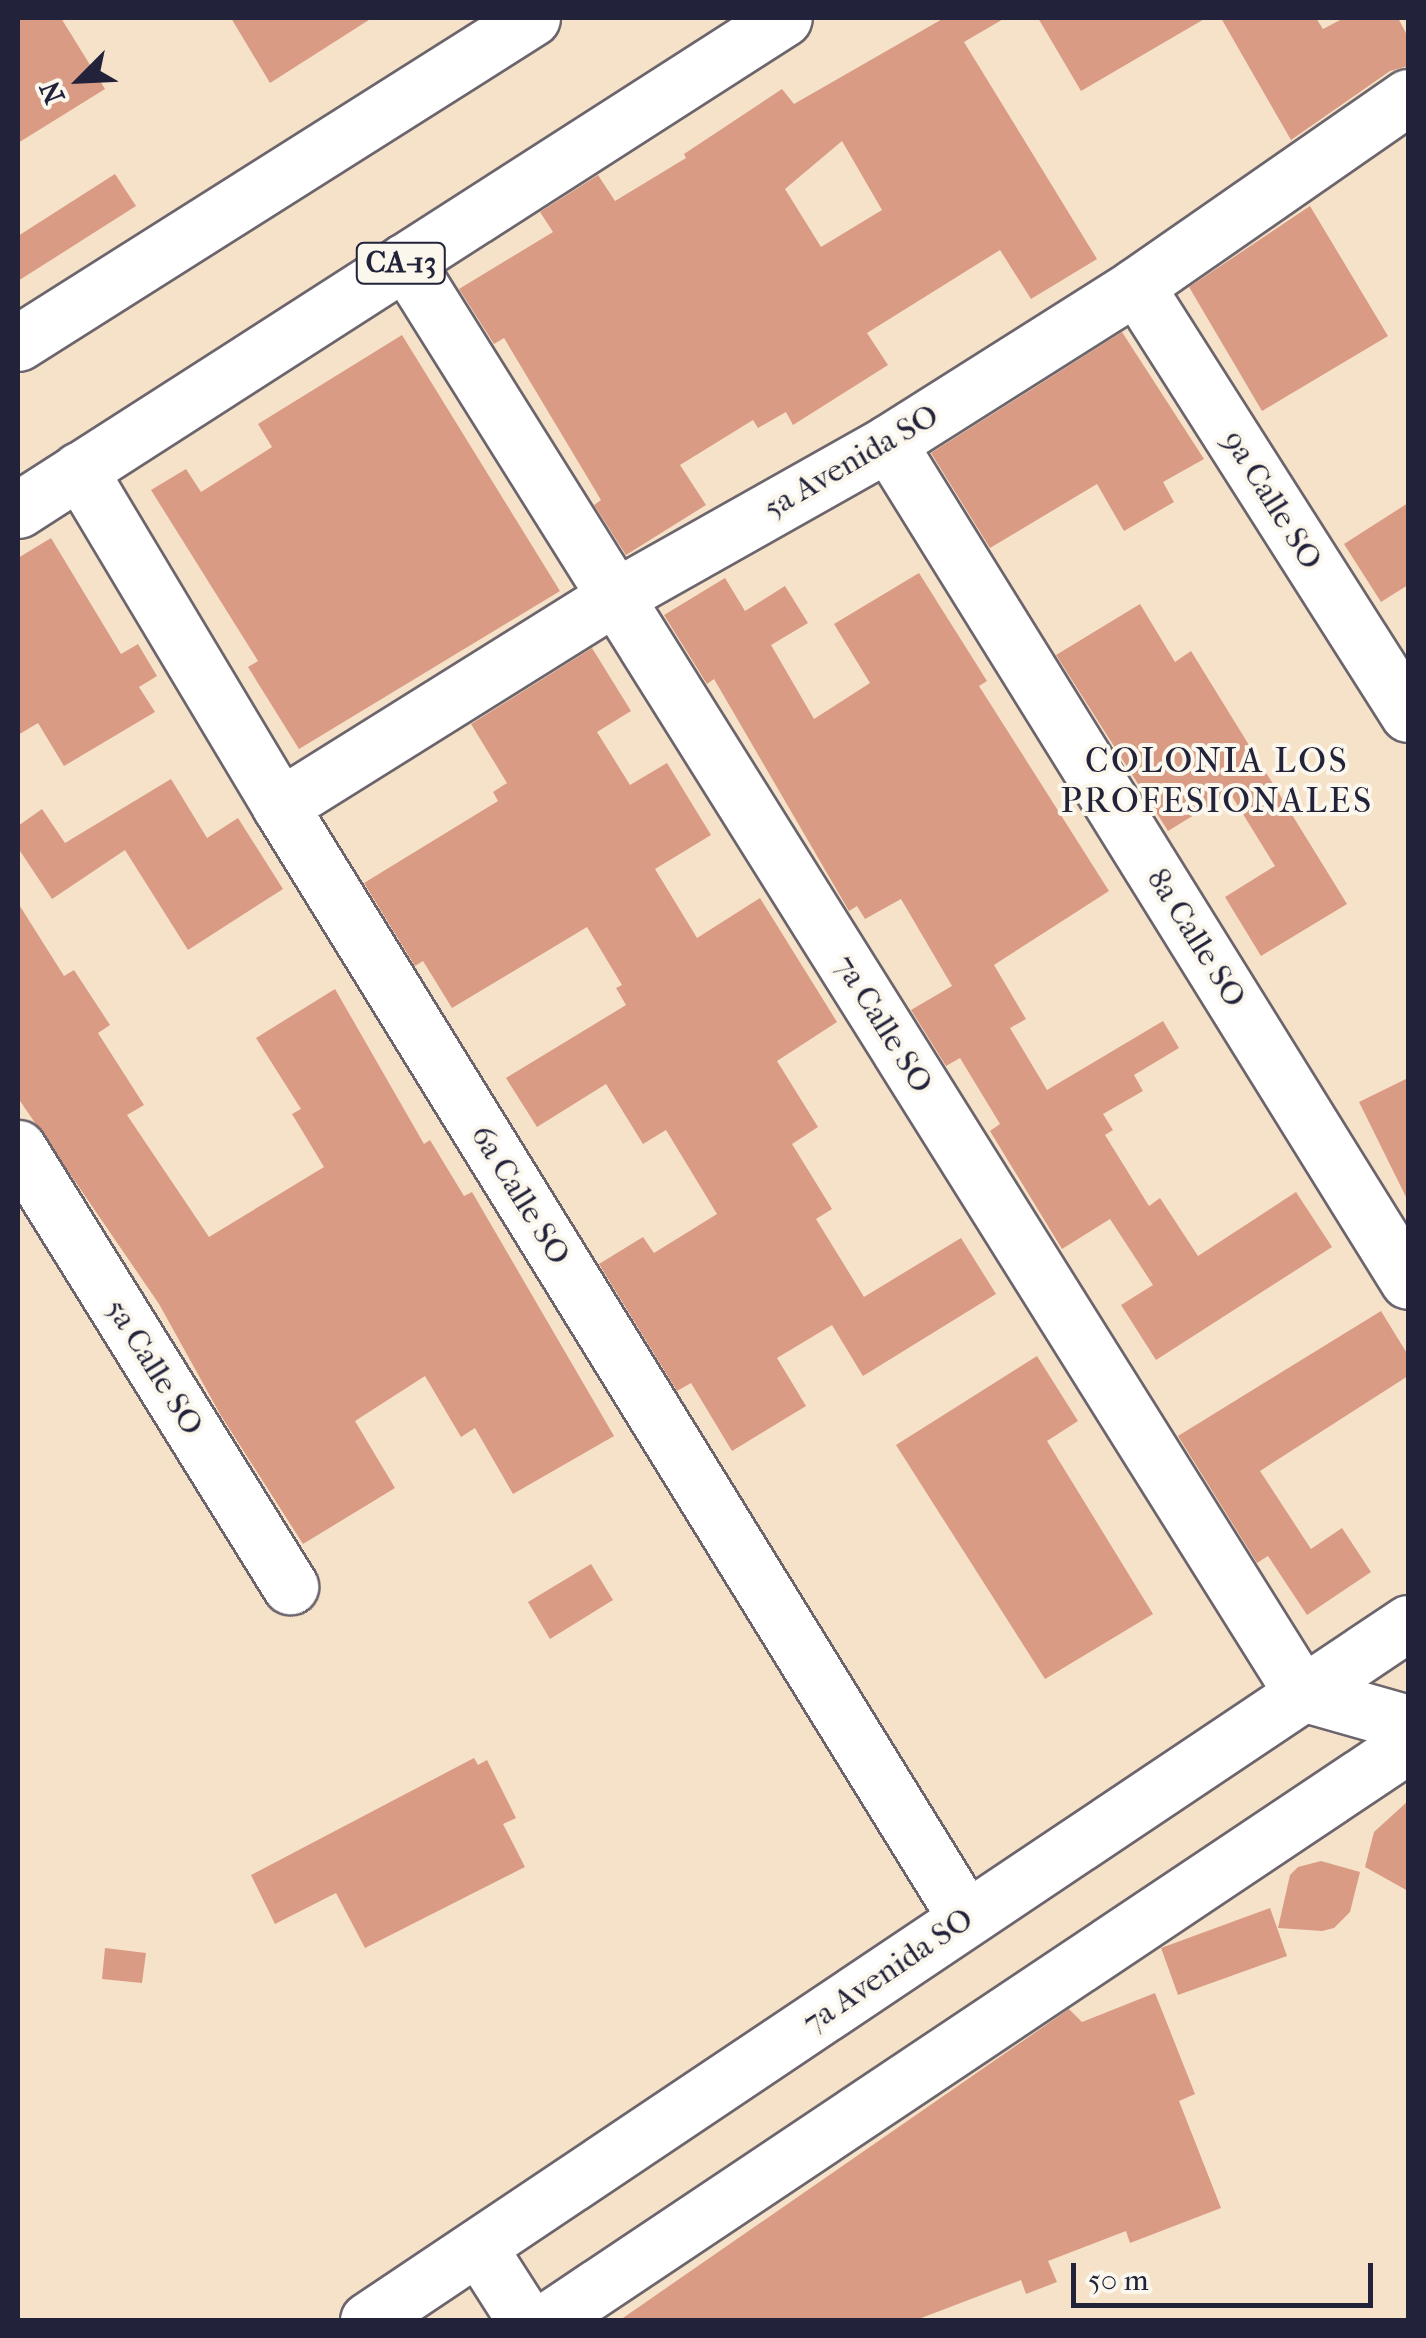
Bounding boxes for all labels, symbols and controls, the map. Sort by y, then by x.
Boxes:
north arrow [30,30,130,130]
text: N [33,76,72,109]
road number: CA-13 [354,238,448,288]
street label: 5a Avenida SO [757,396,945,528]
street label: 9a Calle SO [1214,423,1330,577]
district label: COLONIA LOS PROFESIONALES [1060,740,1374,822]
street label: 8a Calle SO [1138,862,1254,1014]
street label: 7a Calle SO [826,948,940,1100]
street label: 6a Calle SO [462,1118,578,1272]
street label: 5a Calle SO [97,1292,211,1442]
street label: 7a Avenida SO [796,1900,980,2042]
scale bar [1076,2243,1378,2305]
text: 50 m [1088,2263,1149,2298]

